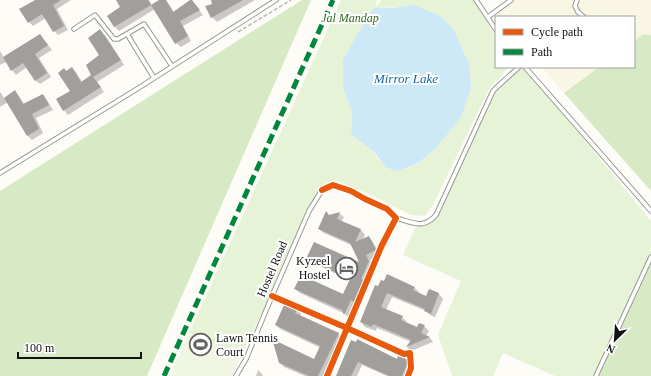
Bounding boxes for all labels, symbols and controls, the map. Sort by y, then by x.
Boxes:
park label: Jal Mandap [321,11,379,25]
legend [495,16,635,68]
text: Cycle path [531,25,583,39]
text: Path [531,45,552,59]
water label: Mirror Lake [373,71,438,86]
street label: Hostel Road [254,239,290,299]
place label: Kyzeel Hostel [296,254,331,282]
hotel icon: Kyzeel Hostel [333,255,359,281]
north arrow [595,320,635,360]
place label: Lawn Tennis Court [216,331,278,359]
sports icon: Lawn Tennis Court [187,332,213,358]
scale bar [18,334,141,360]
text: 100 m [24,341,55,355]
text: N [605,342,617,356]

